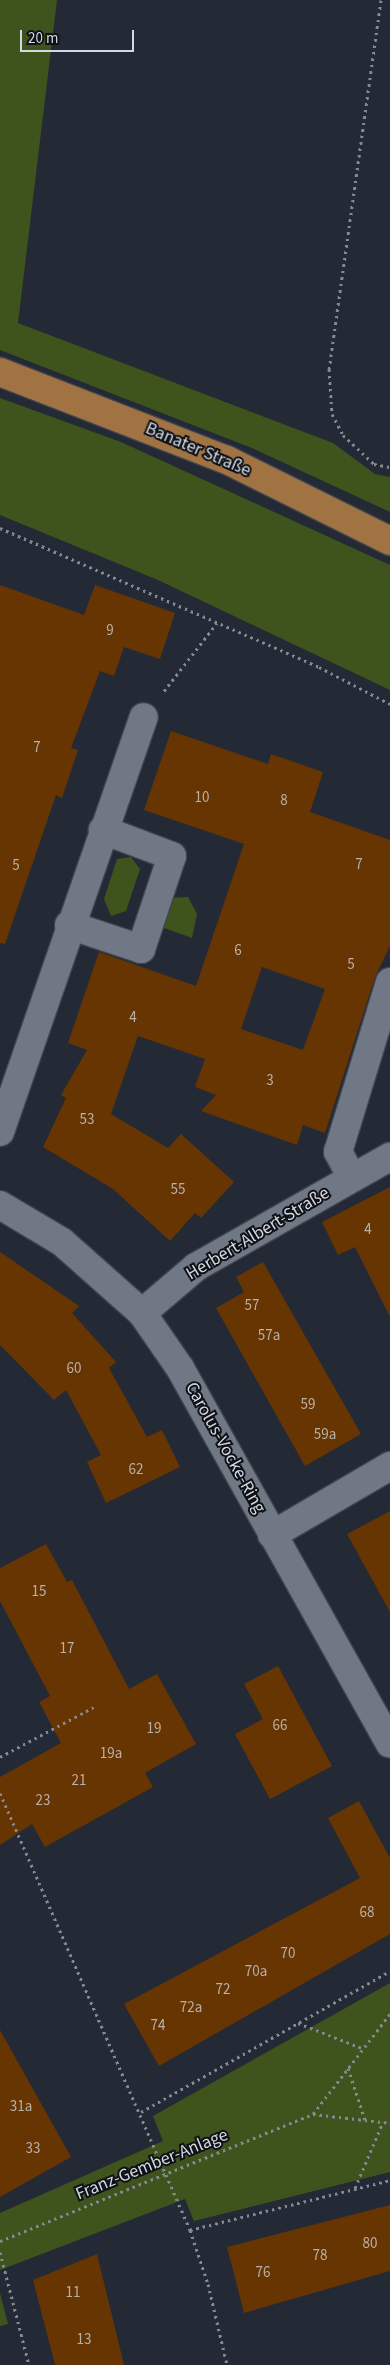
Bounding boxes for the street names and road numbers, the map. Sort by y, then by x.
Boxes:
street label: Banater Straße [142,418,254,482]
street label: Herbert-Albert-Straße [183,1183,333,1285]
street label: Carolus-Vocke-Ring [180,1379,270,1517]
street label: Franz-Gember-Anlage [73,2125,231,2205]

